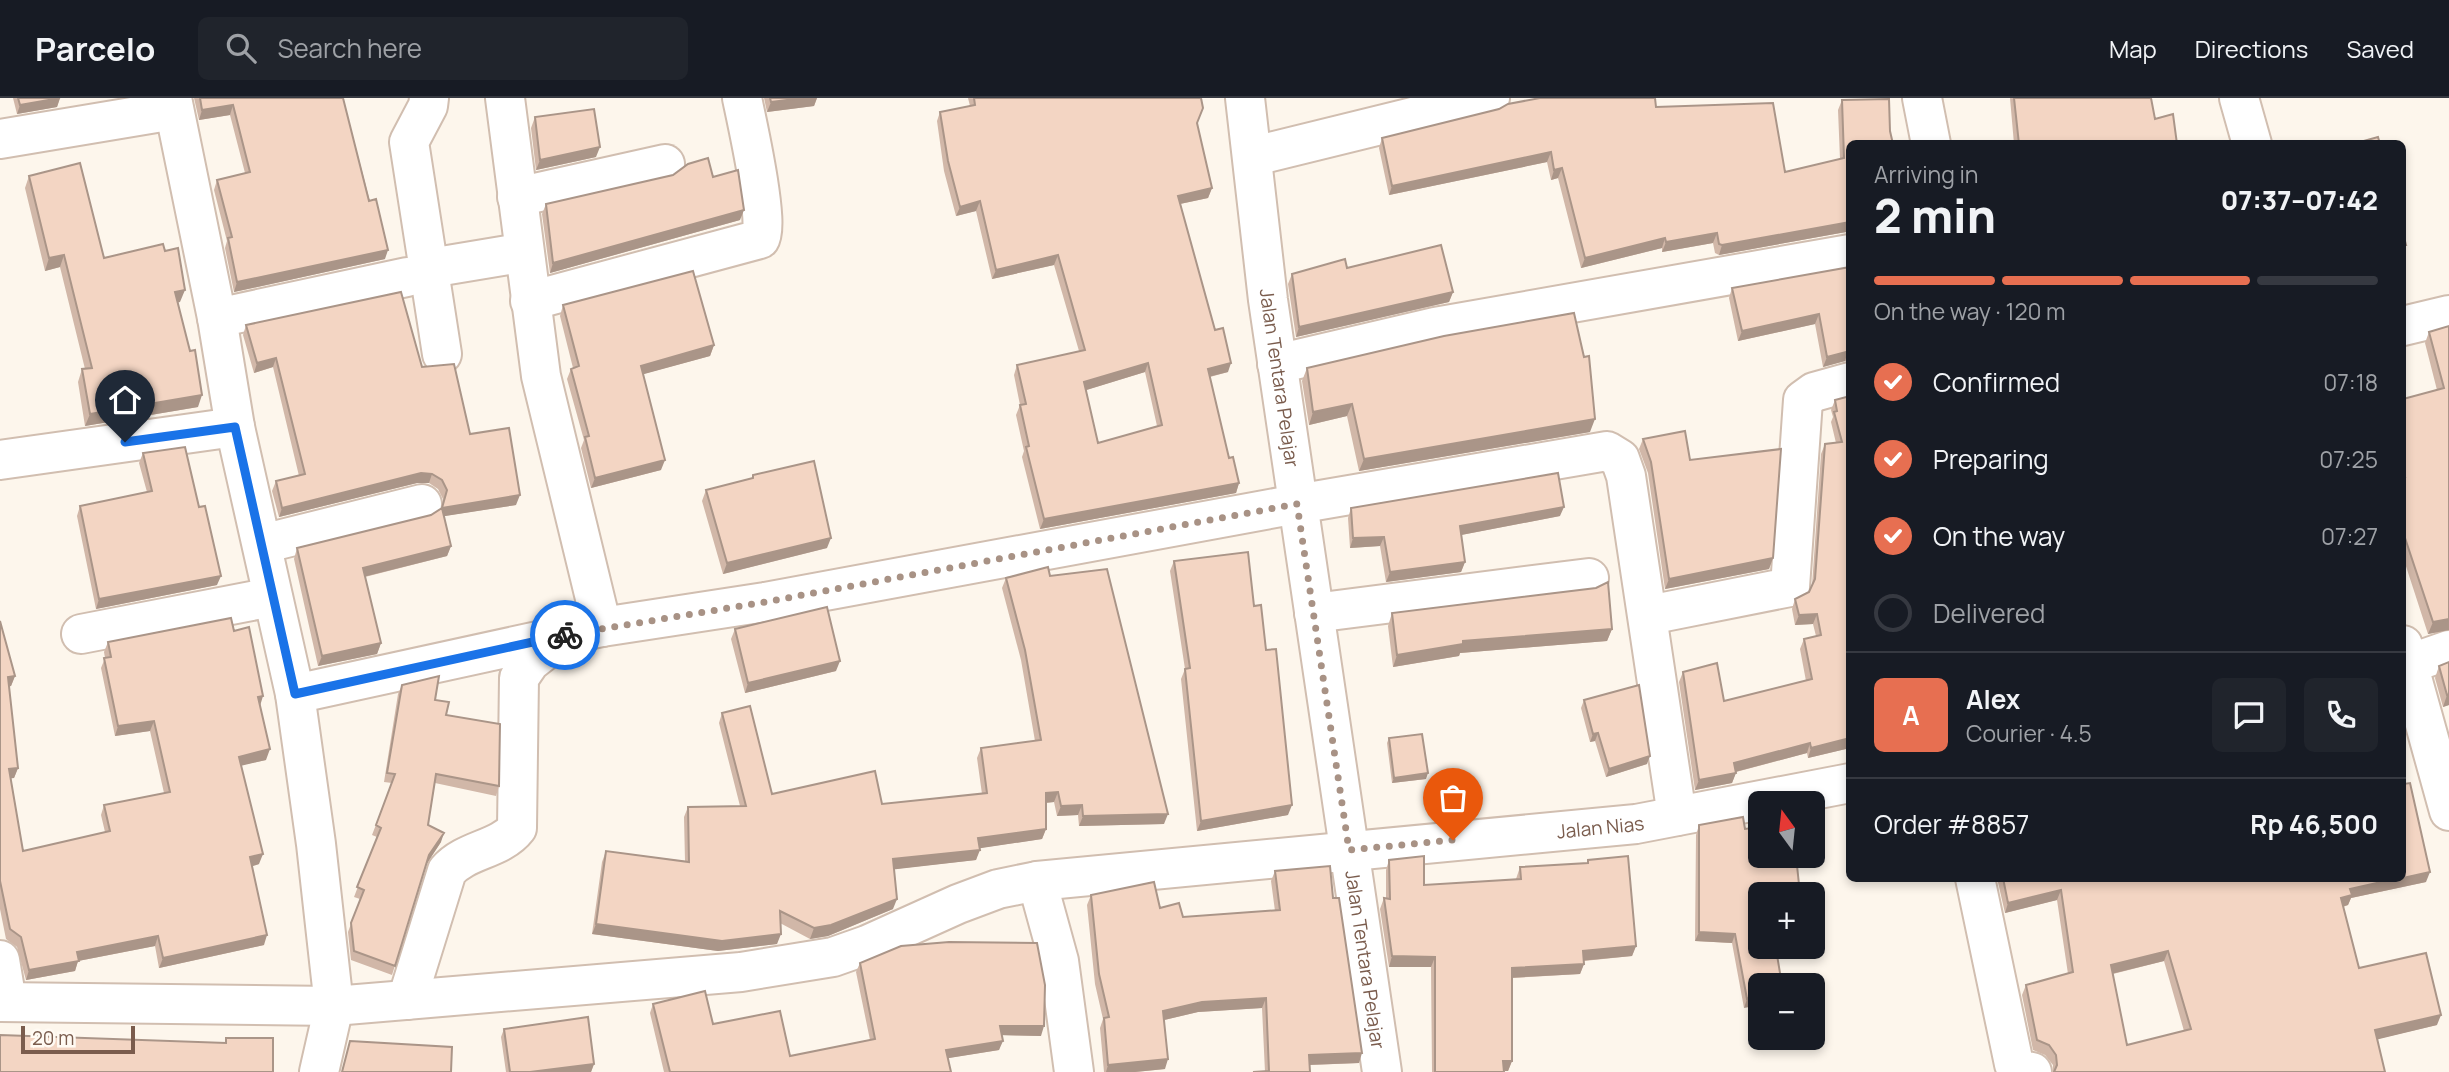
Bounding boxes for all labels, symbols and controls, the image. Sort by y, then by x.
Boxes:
search box [198,17,688,80]
text: Parcelo [35,26,156,71]
icon: search [222,29,260,67]
text: Search here [278,30,422,66]
text: Map [2109,32,2157,65]
text: Directions [2195,32,2308,65]
text: Saved [2346,32,2414,65]
text: Arriving in [1874,158,1979,190]
text: 07:37–07:42 [2221,182,2378,218]
text: 2 min [1874,184,1996,247]
street label: Jalan Tentara Pelajar [1254,287,1306,469]
text: On the way · 120 m [1874,295,2066,327]
icon: check [1874,363,1912,401]
text: Confirmed [1933,364,2060,400]
text: 07:18 [2323,366,2378,398]
pin [95,370,155,442]
icon: home [106,381,144,419]
icon: check [1874,440,1912,478]
text: Preparing [1933,441,2049,477]
text: 07:25 [2319,443,2378,475]
icon: check [1874,517,1912,555]
text: On the way [1933,518,2065,554]
text: 07:27 [2321,520,2378,552]
text: Delivered [1933,595,2045,631]
courier [530,600,600,670]
icon: bike [546,616,584,654]
button: chat [2212,678,2286,752]
button: phone [2304,678,2378,752]
text: Alex [1966,681,2020,717]
text: A [1902,697,1920,733]
text: Courier · 4.5 [1966,717,2092,749]
pin [1423,768,1483,840]
icon: bag [1434,779,1472,817]
north arrow [1748,791,1825,868]
map controls [1748,791,1825,1050]
text: Order #8857 [1874,806,2029,842]
text: Rp 46,500 [2250,806,2378,842]
street label: Jalan Nias [1556,810,1646,844]
street label: Jalan Tentara Pelajar [1339,869,1391,1051]
button: + [1748,882,1825,959]
button: − [1748,973,1825,1050]
scale bar [21,1023,135,1055]
text: 20 m [32,1025,74,1051]

